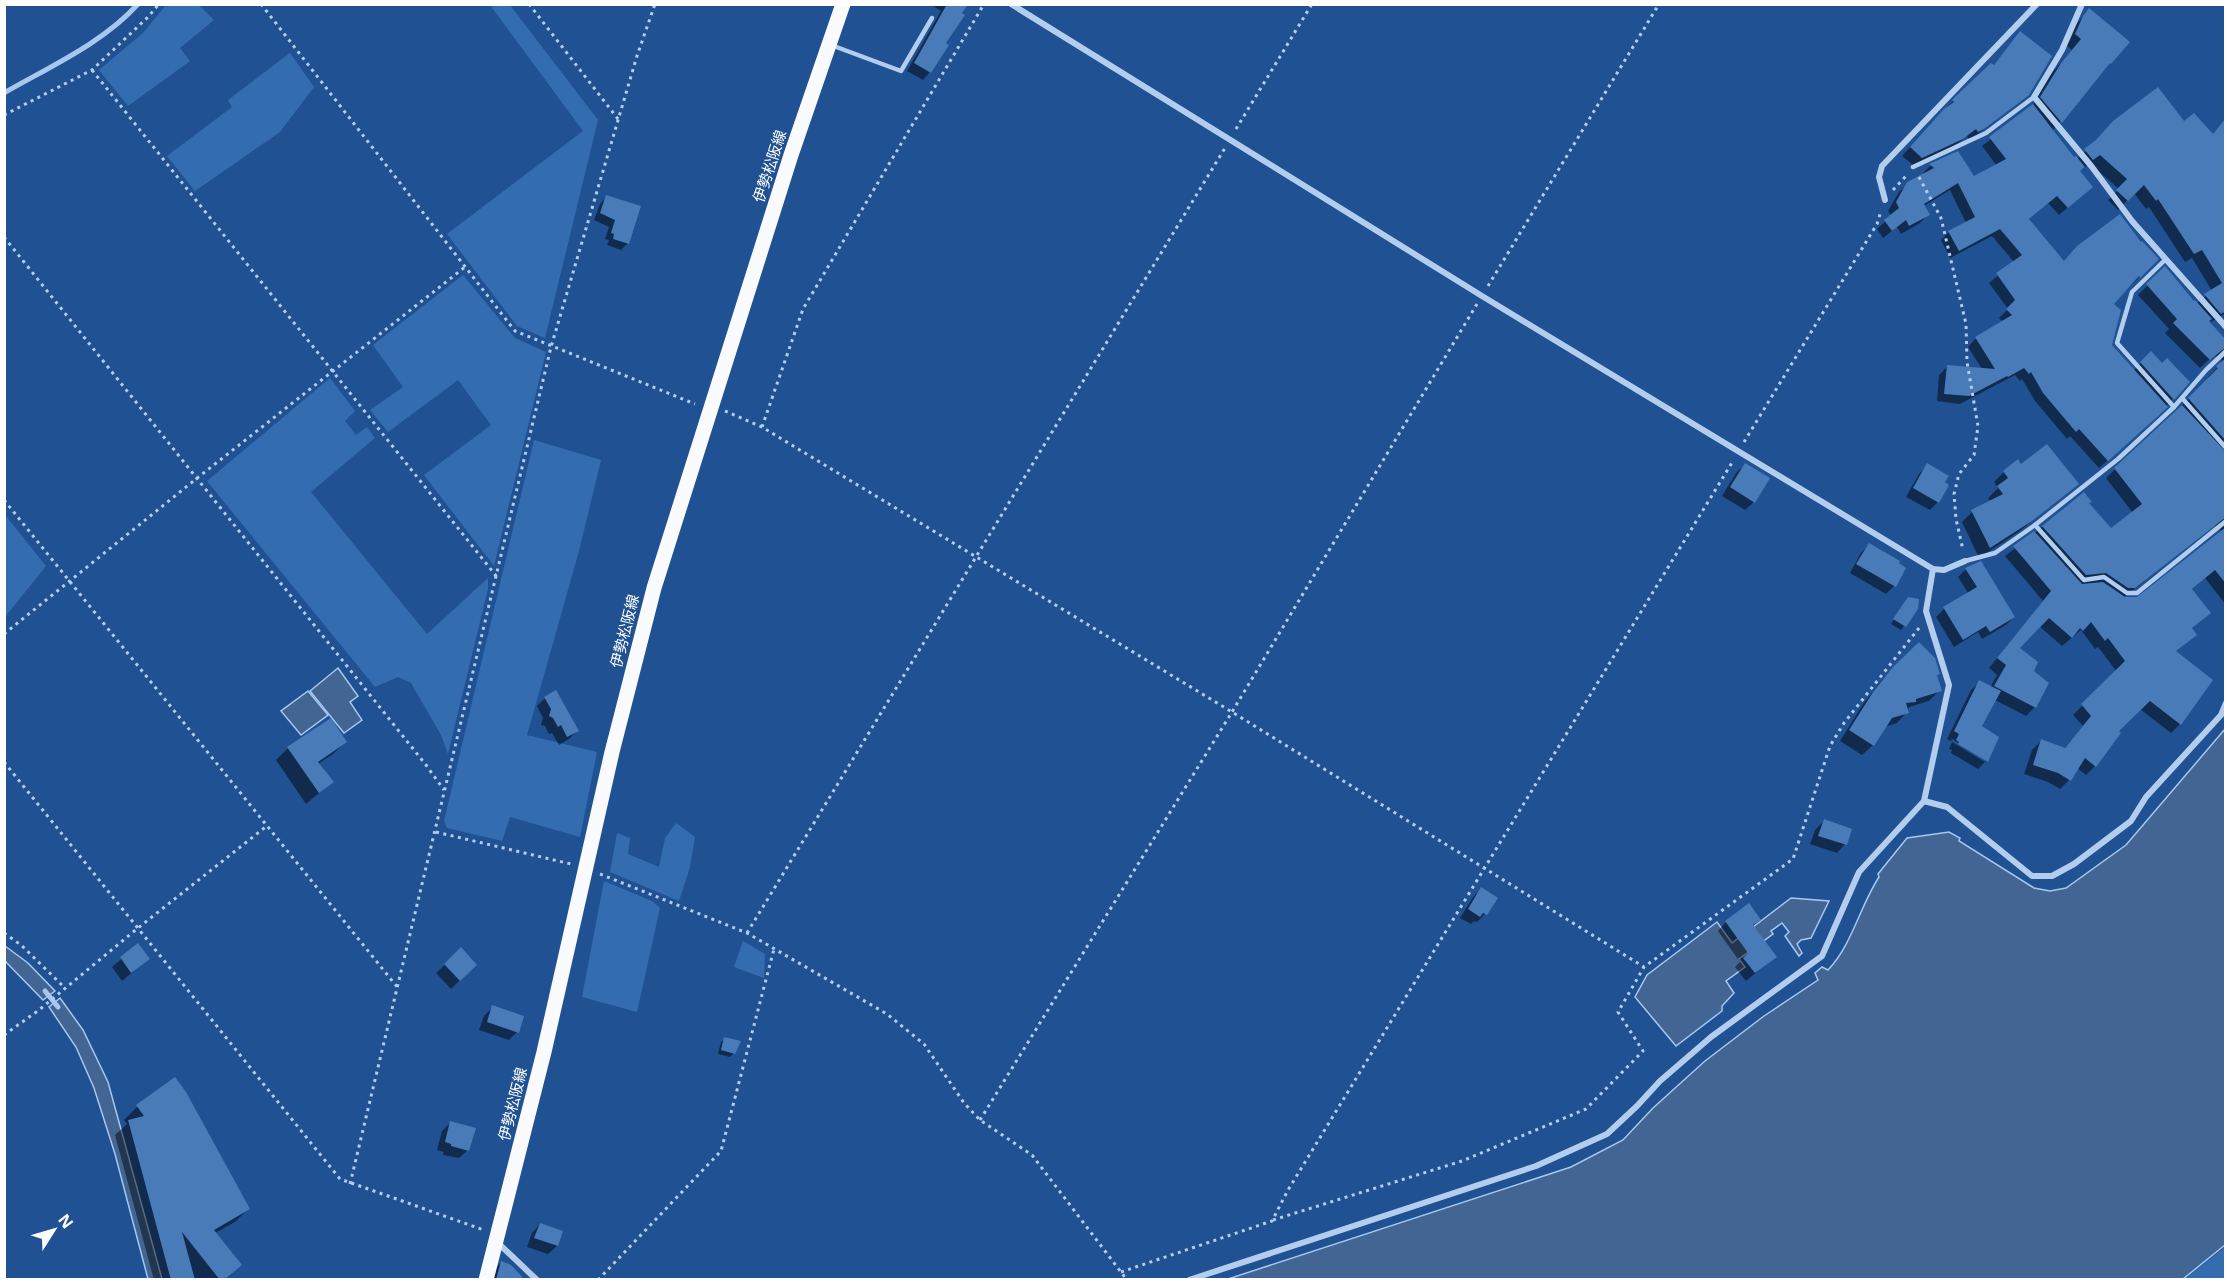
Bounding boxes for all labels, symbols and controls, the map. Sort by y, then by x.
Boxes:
street label: 伊勢松阪線 [748,127,790,205]
street label: 伊勢松阪線 [605,592,643,670]
street label: 伊勢松阪線 [493,1065,531,1143]
north arrow [24,1200,84,1260]
text: N [53,1209,79,1233]

